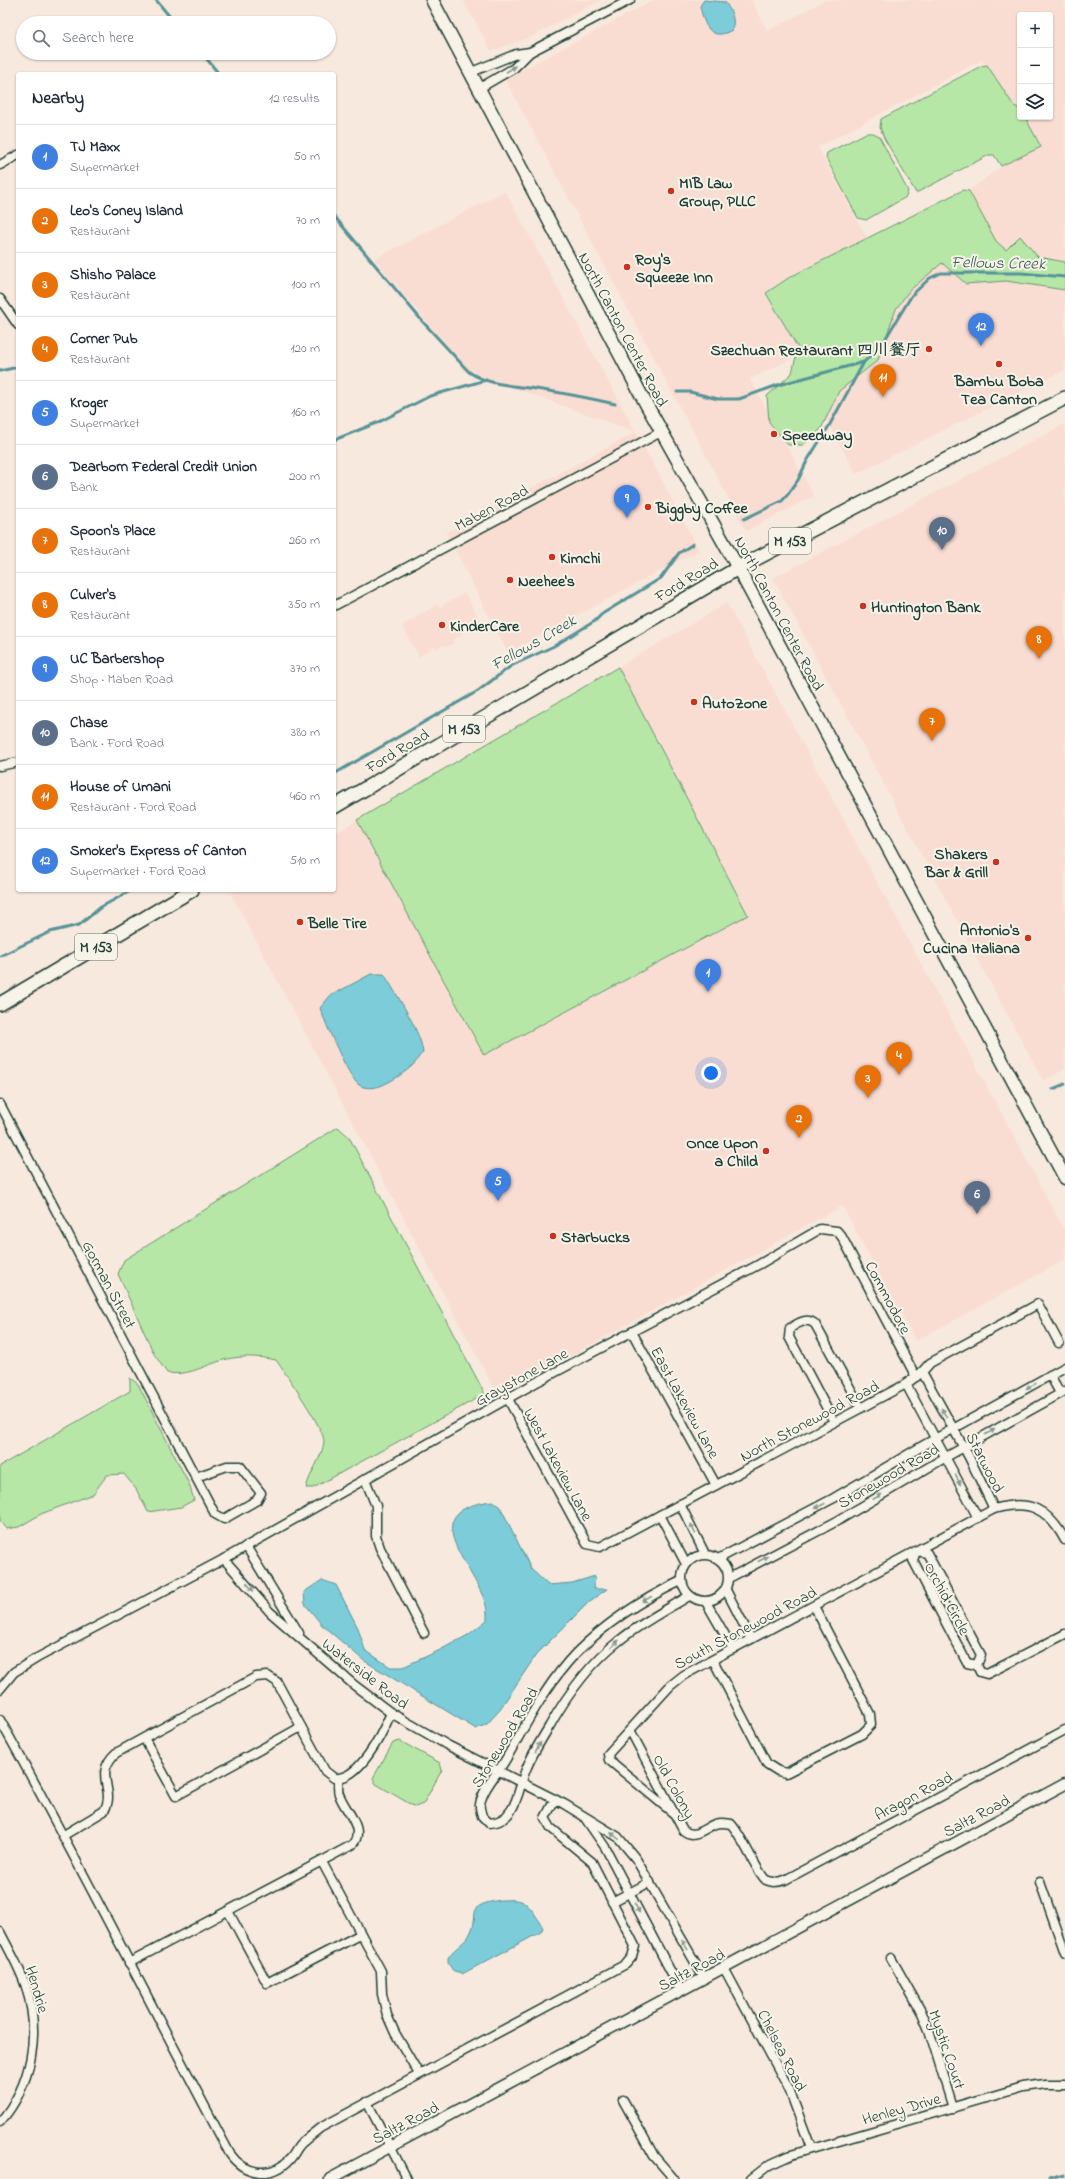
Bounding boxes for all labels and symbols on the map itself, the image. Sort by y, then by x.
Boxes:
one-way arrow [505,65,517,72]
place label: MIB Law Group, PLLC [679,172,756,214]
marker: MIB Law Group, PLLC [666,186,676,196]
street label: North Canton Center Road [571,248,673,412]
place label: Roy's Squeeze Inn [634,248,713,290]
water label: Fellows Creek [950,250,1047,277]
marker: Roy's Squeeze Inn [622,262,632,272]
pin: 12 [968,313,994,346]
place label: Szechuan Restaurant 四川餐厅 [710,339,921,363]
marker: Szechuan Restaurant 四川餐厅 [924,344,934,354]
marker: Bambu Boba Tea Canton [994,359,1004,369]
pin: 11 [870,364,896,397]
place label: Bambu Boba Tea Canton [953,370,1044,412]
place label: Speedway [782,424,852,449]
marker: Speedway [769,429,779,439]
street label: Maben Road [451,479,533,538]
pin: 9 [614,485,640,518]
place label: Biggby Coffee [655,497,749,522]
marker: Biggby Coffee [643,502,653,512]
pin: 10 [929,517,955,550]
road number: M 153 [769,528,811,554]
street label: North Canton Center Road [727,532,829,696]
place label: Kimchi [560,547,601,571]
marker: Kimchi [547,552,557,562]
street label: Ford Road [650,552,723,610]
place label: Neehee's [518,570,575,594]
marker: Neehee's [505,575,515,585]
place label: Huntington Bank [871,596,982,621]
marker: Huntington Bank [858,601,868,611]
water label: Fellows Creek [487,608,582,678]
place label: KinderCare [450,615,520,639]
marker: KinderCare [437,620,447,630]
pin: 8 [1026,626,1052,659]
place label: AutoZone [702,692,768,716]
marker: AutoZone [689,697,699,707]
pin: 7 [919,708,945,741]
road number: M 153 [443,716,485,742]
street label: Ford Road [361,723,434,781]
place label: Shakers Bar & Grill [924,843,988,885]
marker: Shakers Bar & Grill [991,857,1001,867]
place label: Belle Tire [307,912,367,936]
marker: Belle Tire [295,917,305,927]
place label: Antonio's Cucina Italiana [923,919,1020,961]
marker: Antonio's Cucina Italiana [1023,933,1033,943]
road number: M 153 [75,934,117,960]
pin: 1 [695,959,721,992]
pin: 4 [886,1042,912,1075]
your location [701,1063,721,1083]
pin: 3 [855,1065,881,1098]
pin: 2 [786,1105,812,1138]
place label: Once Upon a Child [686,1132,758,1174]
marker: Once Upon a Child [761,1146,771,1156]
pin: 5 [485,1168,511,1201]
pin: 6 [964,1181,990,1214]
place label: Starbucks [561,1226,630,1250]
marker: Starbucks [548,1231,558,1241]
street label: Gorman Street [75,1237,142,1334]
street label: Commodore [858,1257,917,1339]
street label: Graystone Lane [471,1342,574,1413]
street label: East Lakeview Lane [643,1343,725,1464]
street label: North Stonewood Road [736,1375,884,1469]
one-way arrow [1025,1383,1036,1389]
street label: West Lakeview Lane [516,1404,599,1527]
one-way arrow [941,1407,947,1419]
street label: Starwood [959,1428,1010,1497]
one-way arrow [984,1429,996,1436]
street label: Stonewood Road [834,1438,944,1516]
one-way arrow [955,1474,961,1485]
one-way arrow [872,1493,882,1501]
one-way arrow [815,1502,826,1509]
one-way arrow [690,1524,696,1535]
one-way arrow [757,1556,769,1563]
street label: Orchid Circle [917,1558,976,1640]
street label: South Stonewood Road [670,1581,822,1677]
one-way arrow [245,1582,254,1593]
one-way arrow [641,1595,653,1602]
street label: Waterside Road [316,1633,413,1716]
one-way arrow [611,1640,620,1649]
street label: Stonewood Road [466,1683,545,1793]
one-way arrow [534,1741,541,1753]
street label: Old Colony [646,1750,701,1824]
street label: Aragon Road [870,1766,957,1827]
street label: Saltz Road [939,1789,1015,1844]
one-way arrow [610,1832,621,1840]
one-way arrow [634,1902,641,1913]
one-way arrow [681,1939,688,1950]
street label: Saltz Road [654,1943,730,1998]
street label: Hendrie [18,1963,55,2017]
street label: Chelsea Road [750,2006,812,2096]
street label: Mystic Court [921,2007,971,2093]
street label: Henley Drive [860,2087,944,2133]
street label: Saltz Road [368,2096,444,2151]

